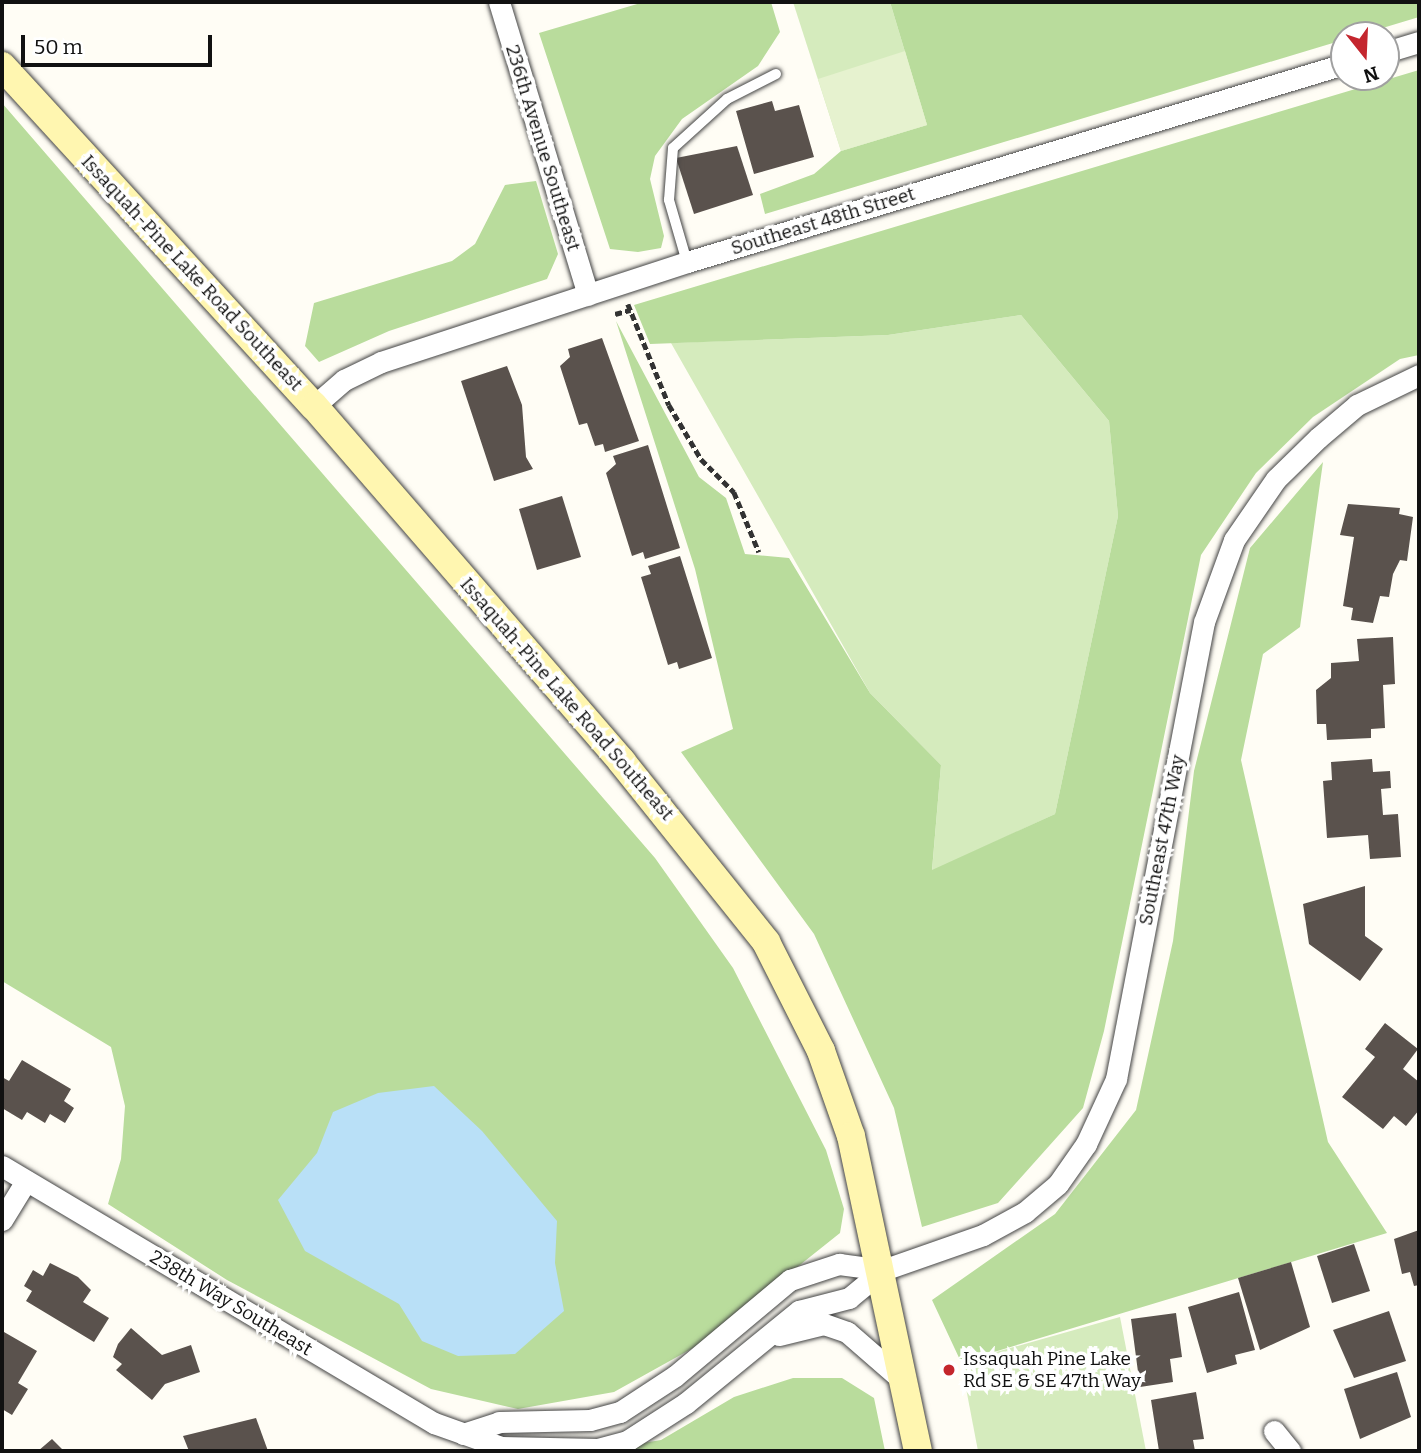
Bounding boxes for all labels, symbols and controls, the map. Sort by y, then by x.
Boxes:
scale bar [24,21,215,65]
north arrow [1330,21,1400,91]
text: 50 m [34,34,83,60]
street label: 236th Avenue Southeast [501,42,585,254]
text: N [1361,61,1382,88]
street label: Issaquah-Pine Lake Road Southeast [77,150,307,396]
street label: Southeast 48th Street [728,182,918,260]
street label: Issaquah-Pine Lake Road Southeast [455,573,679,825]
street label: Southeast 47th Way [1134,753,1190,927]
street label: 238th Way Southeast [146,1246,316,1360]
place label: Issaquah Pine Lake Rd SE & SE 47th Way [963,1348,1141,1392]
marker: Issaquah Pine Lake Rd SE & SE 47th Way [941,1362,957,1378]

